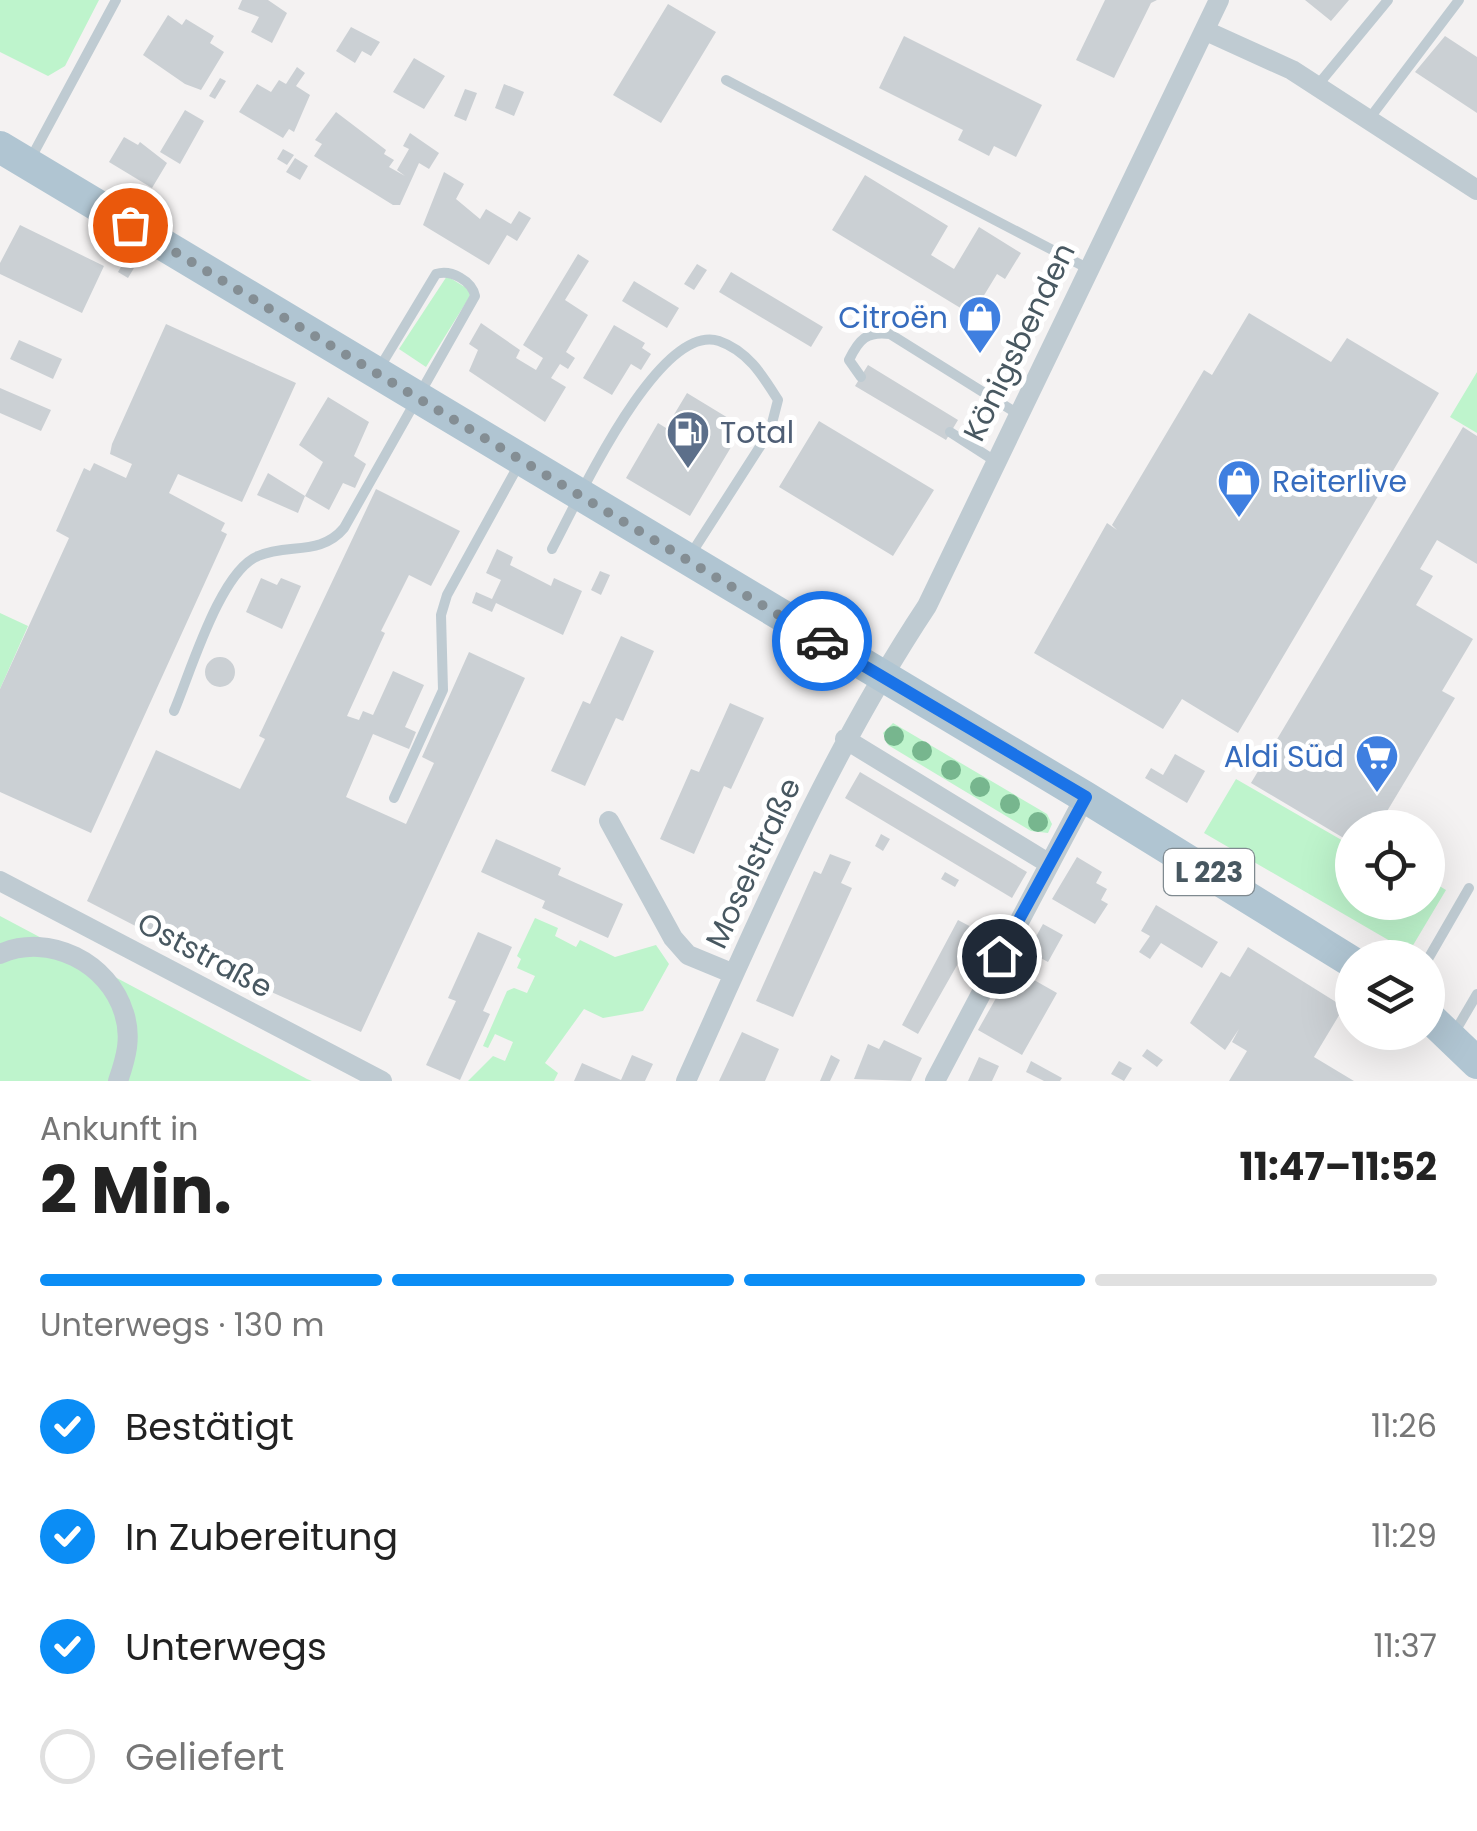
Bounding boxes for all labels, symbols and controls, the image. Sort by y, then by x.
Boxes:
pin [88,183,173,268]
icon: bag [103,198,158,253]
street label: Königsbenden [952,236,1086,448]
shop icon: Citroën [957,294,1003,355]
place label: Citroën [838,296,948,339]
fuel station icon: Total [665,409,711,470]
place label: Total [720,411,794,454]
shop icon: Reiterlive [1216,458,1262,519]
place label: Reiterlive [1272,460,1407,503]
courier [772,591,872,691]
icon: car [795,614,850,669]
supermarket icon: Aldi Süd [1354,733,1400,794]
place label: Aldi Süd [1224,735,1344,778]
street label: Moselstraße [695,771,811,955]
map controls [1335,810,1445,1050]
button: locate [1335,810,1445,920]
road number: L 223 [1164,849,1254,895]
street label: Oststraße [130,901,280,1009]
pin [957,914,1042,999]
icon: home [972,929,1027,984]
button: layers [1335,940,1445,1050]
text: Ankunft in [40,1106,199,1151]
text: 11:47–11:52 [1239,1140,1437,1193]
text: 2 Min. [40,1145,232,1236]
text: Unterwegs · 130 m [40,1302,324,1347]
icon: check [40,1399,95,1454]
text: Bestätigt [125,1400,294,1453]
text: 11:26 [1371,1403,1437,1448]
icon: check [40,1509,95,1564]
text: In Zubereitung [125,1510,398,1563]
text: 11:29 [1371,1513,1437,1558]
icon: check [40,1619,95,1674]
text: Unterwegs [125,1620,327,1673]
text: 11:37 [1373,1623,1437,1668]
text: Geliefert [125,1730,284,1783]

